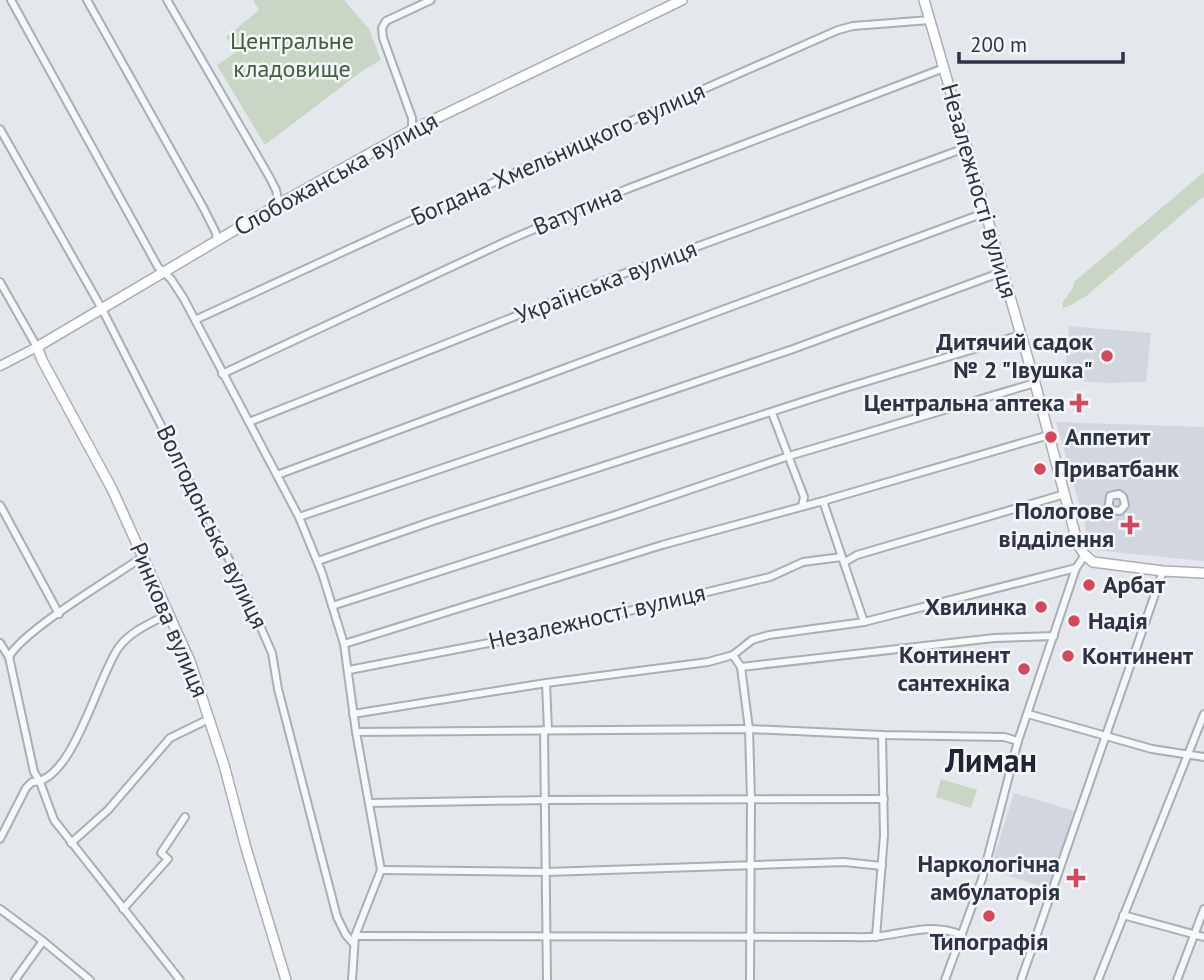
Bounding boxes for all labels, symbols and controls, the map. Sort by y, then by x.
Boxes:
scale bar [959,21,1124,65]
park label: Центральне кладовище [230,25,354,84]
text: 200 m [970,31,1027,58]
street label: Богдана Хмельницкого вулиця [406,75,710,233]
street label: Незалежності вулиця [934,80,1025,302]
street label: Слобожанська вулиця [228,105,443,243]
street label: Ватутина [528,177,627,242]
street label: Українська вулиця [510,233,701,330]
place label: Дитячий садок № 2 "Івушка" [936,326,1093,385]
marker: Дитячий садок № 2 "Івушка" [1099,348,1115,364]
place label: Центральна аптека [864,387,1065,418]
marker: Центральна аптека [1071,395,1087,411]
street label: Волгодонська вулиця [150,420,275,634]
place label: Аппетит [1065,421,1151,452]
marker: Аппетит [1043,429,1059,445]
place label: Приватбанк [1054,453,1179,484]
marker: Приватбанк [1032,461,1048,477]
place label: Пологове відділення [999,495,1114,554]
marker: Пологове відділення [1120,515,1140,535]
street label: Ринкова вулиця [123,538,216,702]
place label: Арбат [1103,569,1166,600]
street label: Незалежності вулиця [485,576,709,657]
marker: Арбат [1081,577,1097,593]
place label: Хвилинка [925,591,1027,622]
marker: Хвилинка [1033,599,1049,615]
place label: Надiя [1088,605,1148,636]
marker: Надiя [1066,613,1082,629]
place label: Континент сантехніка [897,639,1011,698]
place label: Континент [1082,640,1194,671]
marker: Континент [1060,648,1076,664]
marker: Континент сантехніка [1016,661,1032,677]
district label: Лиман [944,739,1037,781]
place label: Наркологічна амбулаторія [918,848,1060,907]
marker: Наркологічна амбулаторія [1066,868,1086,888]
marker: Типографія [981,908,997,924]
place label: Типографія [930,926,1048,957]

